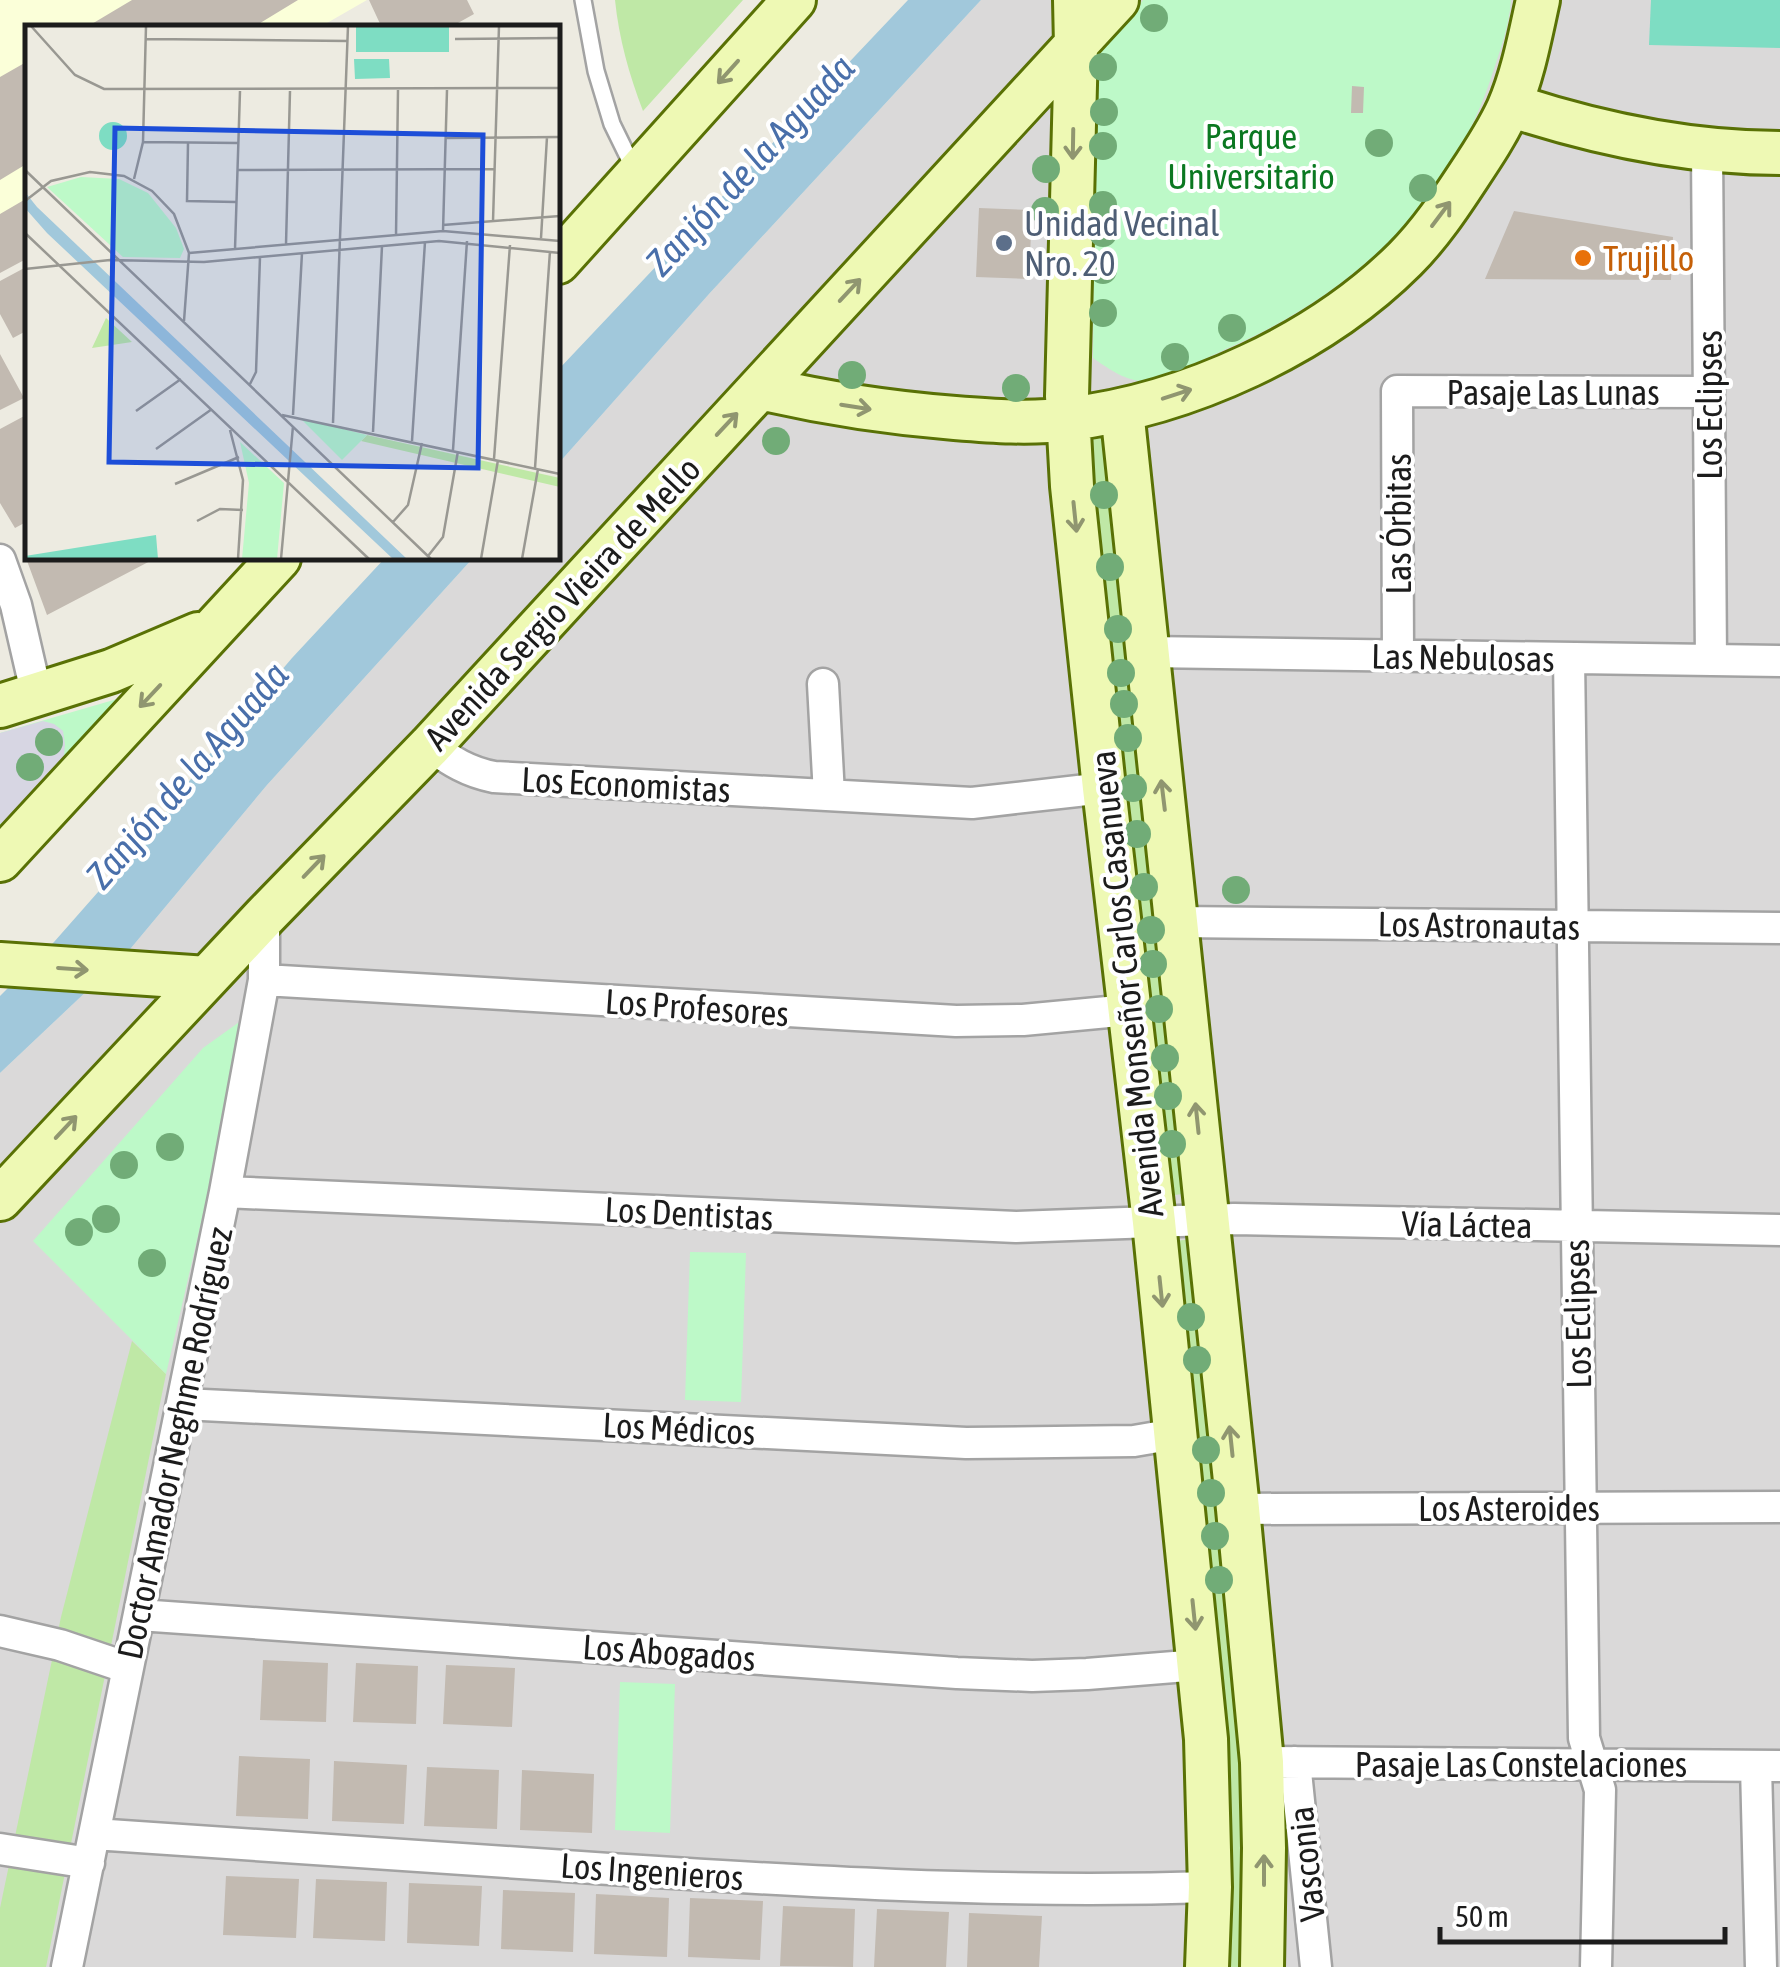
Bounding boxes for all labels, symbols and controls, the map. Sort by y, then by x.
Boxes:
inset map [25,25,560,560]
water label: Zanjón de la Aguada [637,46,863,284]
one-way arrow [717,59,740,84]
park label: Parque Universitario [1167,116,1335,196]
one-way arrow [1064,127,1083,159]
one-way arrow [1431,201,1452,228]
place label: Unidad Vecinal Nro. 20 [1024,203,1219,283]
marker: Unidad Vecinal Nro. 20 [993,232,1015,254]
place label: Trujillo [1603,238,1694,278]
marker: Trujillo [1572,247,1594,269]
one-way arrow [838,279,862,303]
street label: Los Eclipses [1689,330,1729,480]
street label: Pasaje Las Lunas [1446,372,1660,412]
one-way arrow [1160,383,1192,401]
one-way arrow [839,398,871,417]
one-way arrow [715,412,738,437]
street label: Avenida Sergio Vieira de Mello [416,449,708,757]
street label: Las Órbitas [1378,453,1418,595]
one-way arrow [1066,500,1085,532]
street label: Las Nebulosas [1371,635,1555,679]
water label: Zanjón de la Aguada [77,653,297,896]
one-way arrow [139,683,163,709]
street label: Avenida Monseñor Carlos Casanueva [1082,749,1170,1219]
street label: Los Economistas [520,759,732,809]
one-way arrow [1153,779,1172,811]
one-way arrow [302,854,326,878]
street label: Los Astronautas [1377,903,1581,947]
one-way arrow [56,960,88,979]
street label: Los Profesores [604,981,790,1033]
one-way arrow [1187,1102,1206,1134]
one-way arrow [54,1115,77,1140]
street label: Los Dentistas [604,1189,774,1237]
street label: Vía Láctea [1401,1203,1533,1245]
street label: Doctor Amador Neghme Rodríguez [109,1223,239,1663]
street label: Los Eclipses [1556,1239,1598,1389]
one-way arrow [1151,1275,1170,1307]
street label: Los Médicos [602,1404,756,1452]
one-way arrow [1221,1425,1240,1458]
street label: Los Asteroides [1418,1488,1600,1528]
one-way arrow [1185,1599,1204,1631]
street label: Los Abogados [581,1626,757,1678]
street label: Pasaje Las Constelaciones [1355,1744,1687,1784]
street label: Vasconia [1280,1805,1332,1923]
street label: Los Ingenieros [559,1845,745,1897]
one-way arrow [1254,1854,1274,1886]
scale bar [1440,1882,1725,1944]
text: 50 m [1455,1899,1509,1933]

